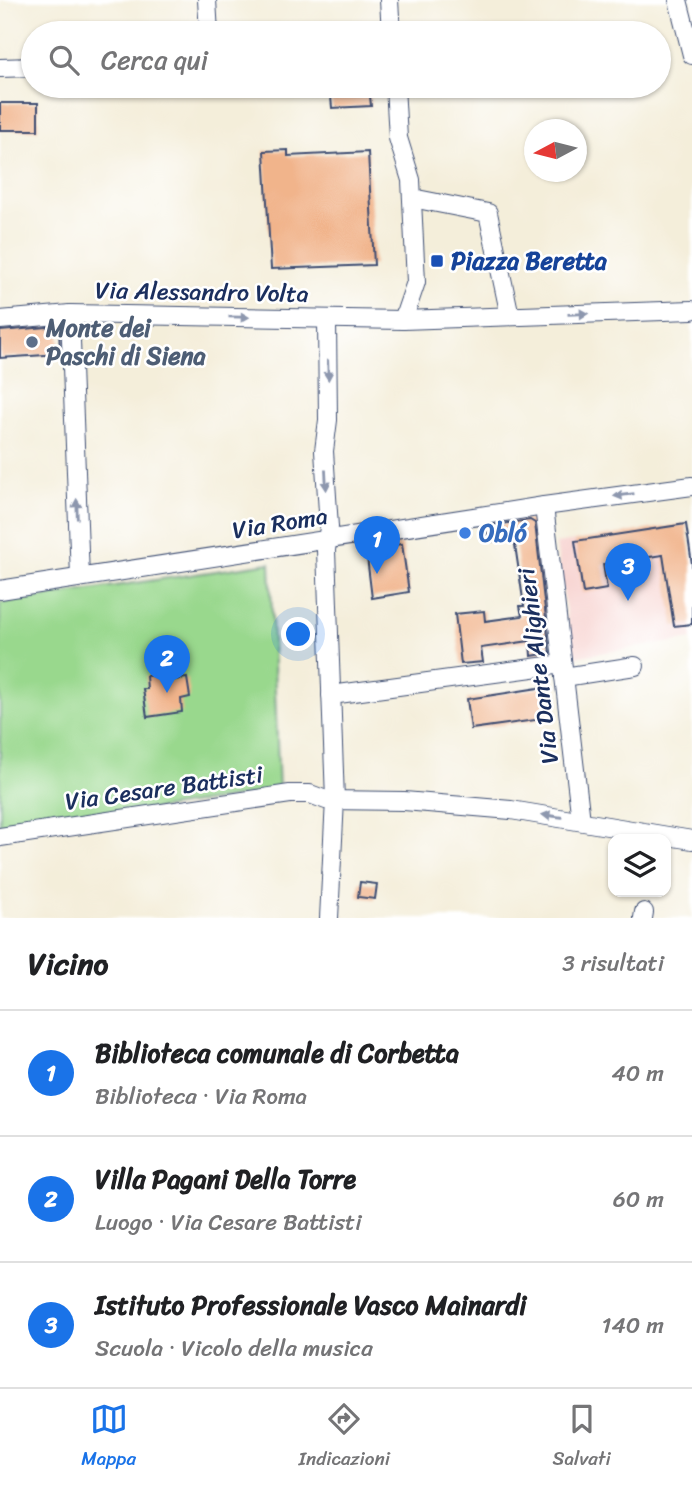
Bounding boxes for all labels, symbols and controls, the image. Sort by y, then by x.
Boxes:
search box [21,21,671,98]
text: Cerca qui [101,37,208,83]
icon: search [45,41,83,79]
north arrow [524,119,587,182]
place label: Piazza Beretta [451,240,608,282]
marker: Piazza Beretta [429,253,445,269]
street label: Via Alessandro Volta [95,269,309,315]
place label: Monte dei Paschi di Siena [45,307,207,377]
one-way arrow [567,308,589,319]
one-way arrow [229,311,251,323]
marker: Monte dei Paschi di Siena [24,334,40,350]
one-way arrow [323,359,334,381]
one-way arrow [320,470,331,492]
one-way arrow [613,490,635,501]
street label: Via Roma [229,495,331,551]
one-way arrow [72,498,83,520]
place label: Obló [479,512,528,554]
pin: 1 [354,516,400,574]
marker: Obló [457,525,473,541]
pin: 3 [605,543,651,601]
street label: Via Dante Alighieri [505,564,571,766]
your location [281,617,315,651]
pin: 2 [144,635,190,693]
street label: Via Cesare Battisti [63,753,267,823]
one-way arrow [541,810,563,821]
map controls [608,834,671,897]
button: layers [608,834,671,897]
text: Vicino [28,937,108,991]
text: 3 risultati [562,943,664,984]
text: Biblioteca comunale di Corbetta [95,1030,459,1076]
text: 1 [46,1053,56,1094]
text: 40 m [611,1053,664,1094]
text: Biblioteca · Via Roma [95,1076,307,1117]
text: Villa Pagani Della Torre [95,1156,356,1202]
text: 2 [44,1179,58,1220]
text: 60 m [613,1179,664,1220]
text: Luogo · Via Cesare Battisti [95,1202,361,1243]
text: Istituto Professionale Vasco Mainardi [95,1282,526,1328]
text: 3 [45,1305,57,1346]
text: 140 m [602,1305,664,1346]
text: Scuola · Vicolo della musica [95,1328,373,1369]
tab: Mappa [81,1400,136,1475]
tab: Indicazioni [299,1400,390,1475]
tab: Salvati [553,1400,611,1475]

